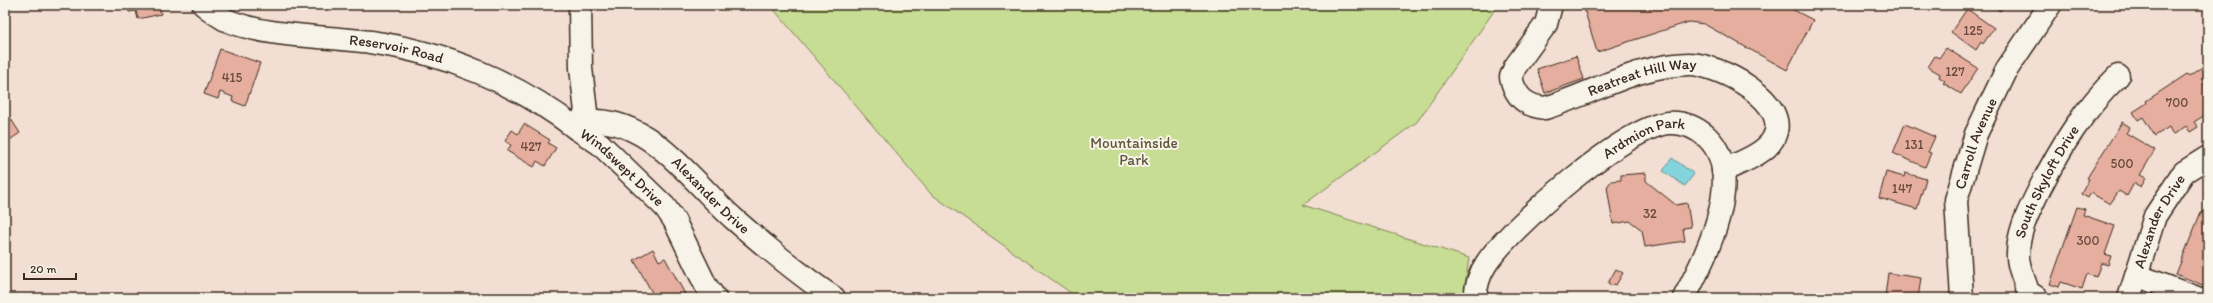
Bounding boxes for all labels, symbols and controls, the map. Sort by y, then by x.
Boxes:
house number: 125 [1963,23,1983,38]
street label: Reservoir Road [348,31,446,67]
street label: Reatreat Hill Way [1585,55,1697,100]
house number: 127 [1945,64,1965,79]
house number: 415 [222,70,243,85]
street label: Carroll Avenue [1951,95,2001,191]
house number: 700 [2166,95,2188,110]
street label: Ardmion Park [1599,114,1687,162]
street label: South Skyloft Drive [2011,122,2083,240]
street label: Windswept Drive [577,125,668,210]
park label: Mountainside Park [1090,134,1178,169]
house number: 131 [1904,137,1924,152]
house number: 427 [520,139,542,154]
street label: Alexander Drive [668,153,754,238]
house number: 500 [2111,156,2133,171]
street label: Alexander Drive [2130,171,2189,270]
house number: 147 [1892,181,1913,196]
house number: 32 [1643,206,1657,221]
house number: 300 [2076,233,2100,248]
scale bar [24,255,76,281]
text: 20 m [30,262,57,276]

